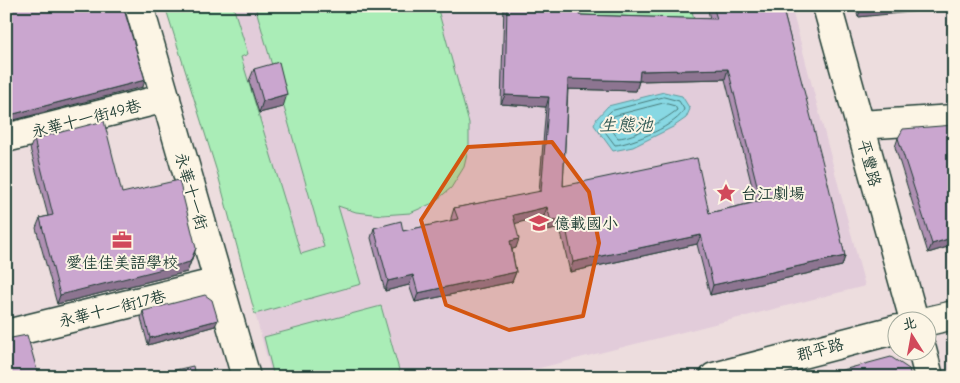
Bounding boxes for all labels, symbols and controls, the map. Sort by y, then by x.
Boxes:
street label: 永華十一街49巷 [30,97,143,141]
water label: 生態池 [599,115,654,136]
street label: 平豐路 [854,138,884,189]
street label: 永華十一街 [171,150,211,232]
place icon: 台江劇場 [715,182,737,204]
place label: 台江劇場 [741,185,805,203]
school or university icon: 億載國小 [528,212,550,234]
place label: 億載國小 [554,215,618,233]
office icon: 愛佳佳美語學校 [111,229,133,251]
place label: 愛佳佳美語學校 [66,254,178,272]
street label: 永華十一街17巷 [57,287,168,331]
north arrow [888,310,938,360]
text: 北 [901,314,918,333]
street label: 郡平路 [795,335,846,365]

